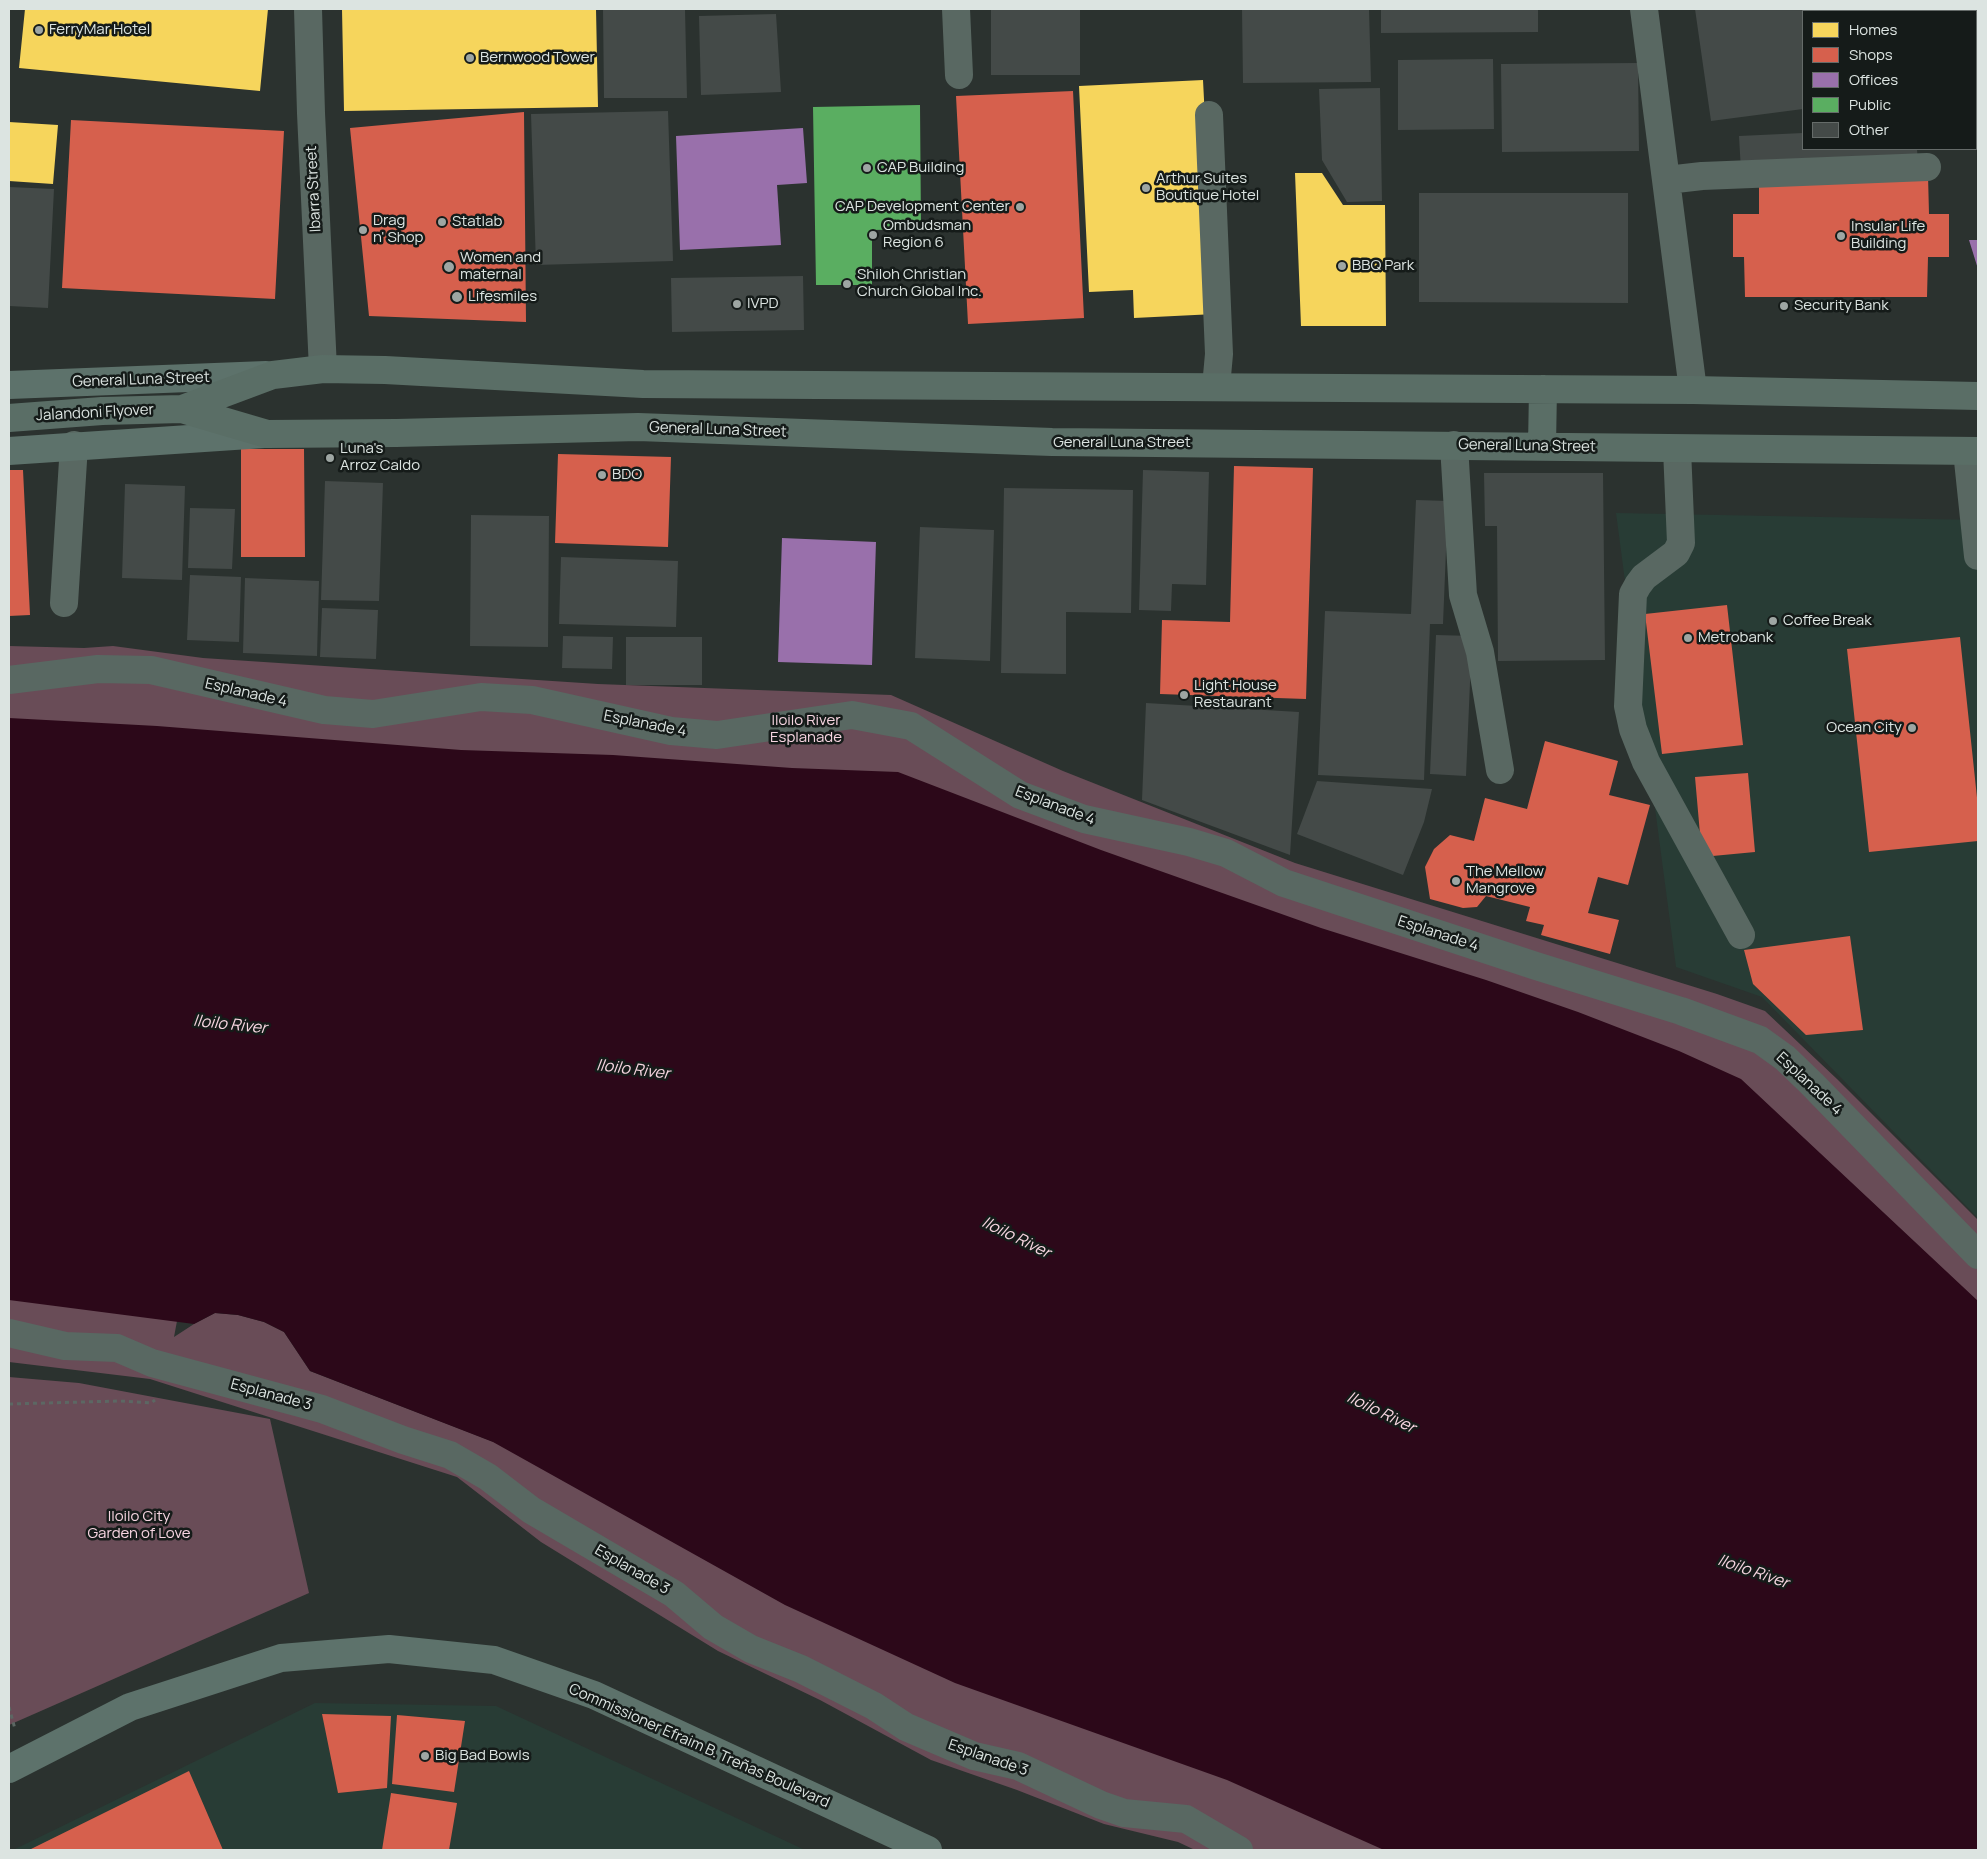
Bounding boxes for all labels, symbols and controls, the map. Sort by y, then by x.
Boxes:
legend [1802,10,1977,150]
text: Homes [1849,19,1897,40]
place label: FerryMar Hotel [49,21,150,39]
marker: FerryMar Hotel [33,24,45,36]
text: Shops [1849,44,1893,65]
place label: Bernwood Tower [480,49,595,67]
marker: Bernwood Tower [464,52,476,64]
text: Offices [1849,69,1898,90]
text: Public [1849,94,1891,115]
text: Other [1849,119,1889,140]
street label: Ibarra Street [303,145,325,233]
place label: CAP Building [877,159,964,177]
marker: CAP Building [861,162,873,174]
place label: Arthur Suites Boutique Hotel [1156,170,1259,205]
marker: Arthur Suites Boutique Hotel [1140,182,1152,194]
place label: CAP Development Center [835,198,1010,216]
marker: CAP Development Center [1014,201,1026,213]
place label: Drag n' Shop [373,212,423,247]
place label: Statlab [452,213,502,231]
marker: Statlab [436,216,448,228]
place label: Ombudsman Region 6 [883,217,971,252]
place label: Insular Life Building [1851,218,1925,253]
marker: Drag n' Shop [357,224,369,236]
marker: Ombudsman Region 6 [867,229,879,241]
marker: Insular Life Building [1835,230,1847,242]
place label: Women and maternal [460,249,541,284]
place label: BBQ Park [1352,257,1414,275]
marker: Women and maternal [442,260,456,274]
marker: BBQ Park [1336,260,1348,272]
place label: Shiloh Christian Church Global Inc. [857,266,982,301]
marker: Shiloh Christian Church Global Inc. [841,278,853,290]
place label: Lifesmiles [468,288,537,306]
marker: Lifesmiles [450,290,464,304]
place label: IVPD [747,295,779,313]
place label: Security Bank [1794,297,1889,315]
marker: IVPD [731,298,743,310]
marker: Security Bank [1778,300,1790,312]
street label: General Luna Street [72,369,210,391]
street label: Jalandoni Flyover [36,401,154,425]
street label: General Luna Street [649,419,787,441]
street label: General Luna Street [1053,434,1191,452]
street label: General Luna Street [1458,436,1596,456]
place label: Luna's Arroz Caldo [340,440,420,475]
marker: Luna's Arroz Caldo [324,452,336,464]
place label: BDO [612,466,642,484]
marker: BDO [596,469,608,481]
place label: Coffee Break [1783,612,1872,630]
marker: Coffee Break [1767,615,1779,627]
place label: Metrobank [1698,629,1773,647]
marker: Metrobank [1682,632,1694,644]
street label: Esplanade 4 [203,675,289,711]
place label: Light House Restaurant [1194,677,1277,712]
marker: Light House Restaurant [1178,689,1190,701]
street label: Esplanade 4 [602,707,688,741]
park label: Iloilo River Esplanade [770,712,842,747]
place label: Ocean City [1826,719,1902,737]
marker: Ocean City [1906,722,1918,734]
street label: Esplanade 4 [1013,783,1097,829]
place label: The Mellow Mangrove [1466,863,1544,898]
marker: The Mellow Mangrove [1450,875,1462,887]
street label: Esplanade 4 [1395,912,1481,956]
water label: Iloilo River [192,1012,268,1038]
street label: Esplanade 4 [1772,1049,1846,1119]
water label: Iloilo River [595,1056,671,1084]
water label: Iloilo River [979,1213,1053,1263]
street label: Esplanade 3 [228,1376,314,1414]
water label: Iloilo River [1344,1388,1418,1438]
park label: Iloilo City Garden of Love [87,1508,191,1543]
street label: Esplanade 3 [591,1541,673,1599]
water label: Iloilo River [1715,1551,1791,1593]
street label: Commissioner Efraim B. Treñas Boulevard [566,1680,832,1812]
street label: Esplanade 3 [946,1736,1030,1780]
place label: Big Bad Bowls [435,1747,530,1765]
marker: Big Bad Bowls [419,1750,431,1762]

